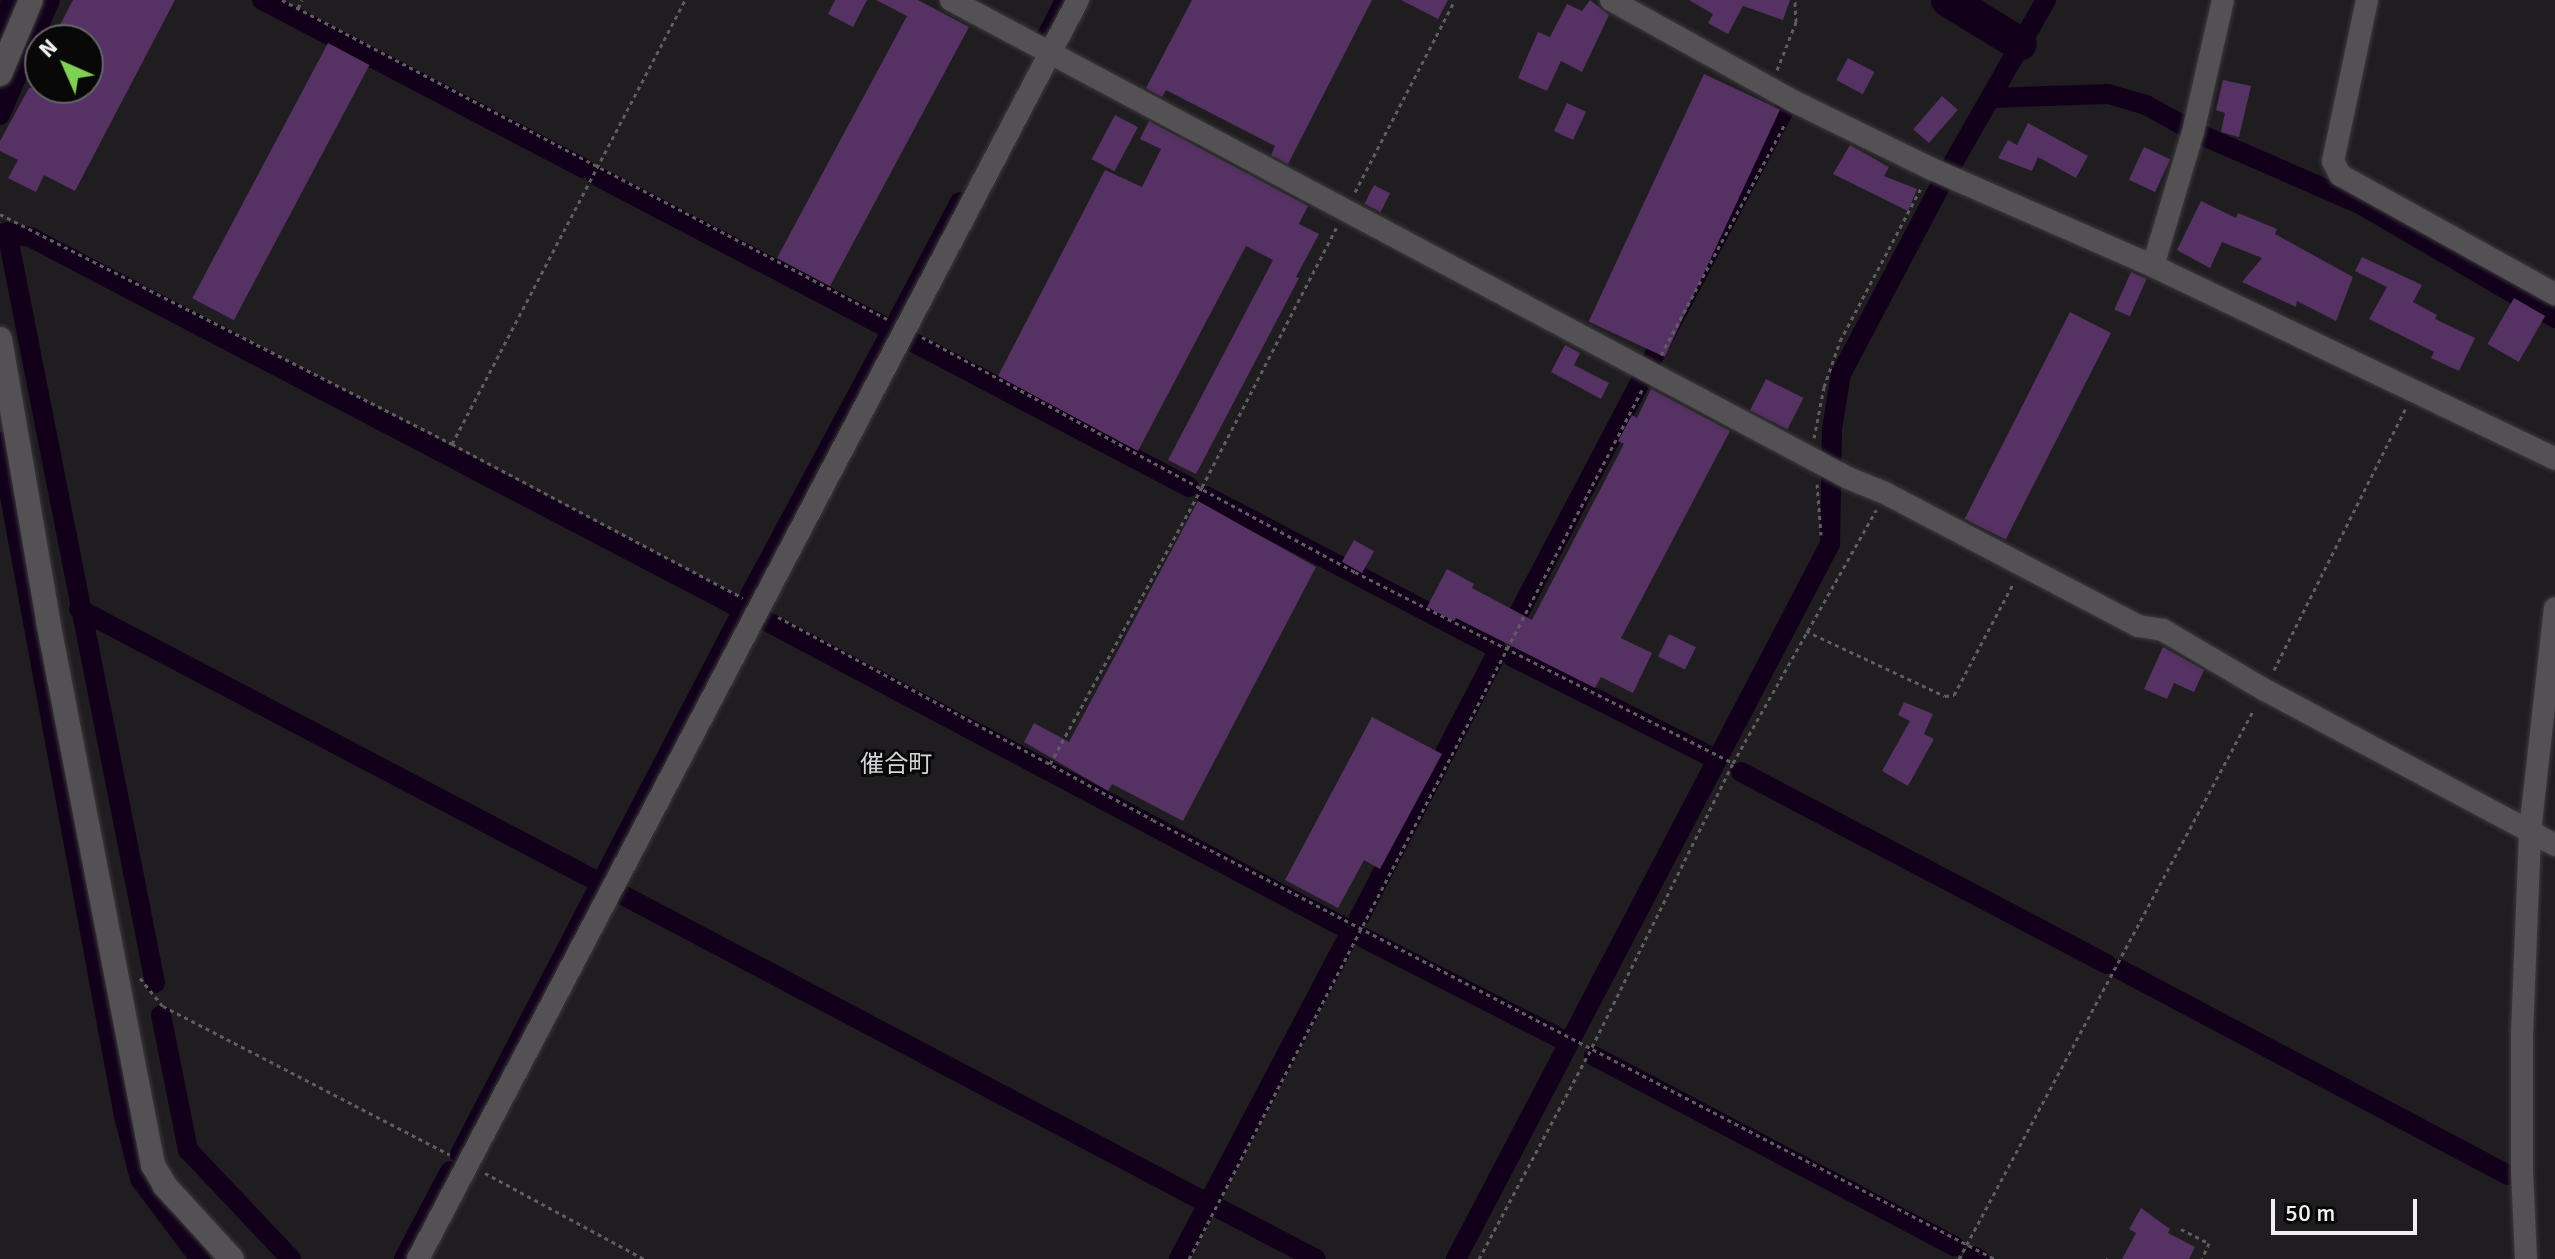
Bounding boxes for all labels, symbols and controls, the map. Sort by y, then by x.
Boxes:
north arrow [24,24,104,104]
text: N [33,33,63,63]
district label: 催合町 [860,751,932,779]
scale bar [2275,1183,2421,1233]
text: 50 m [2285,1198,2335,1228]

